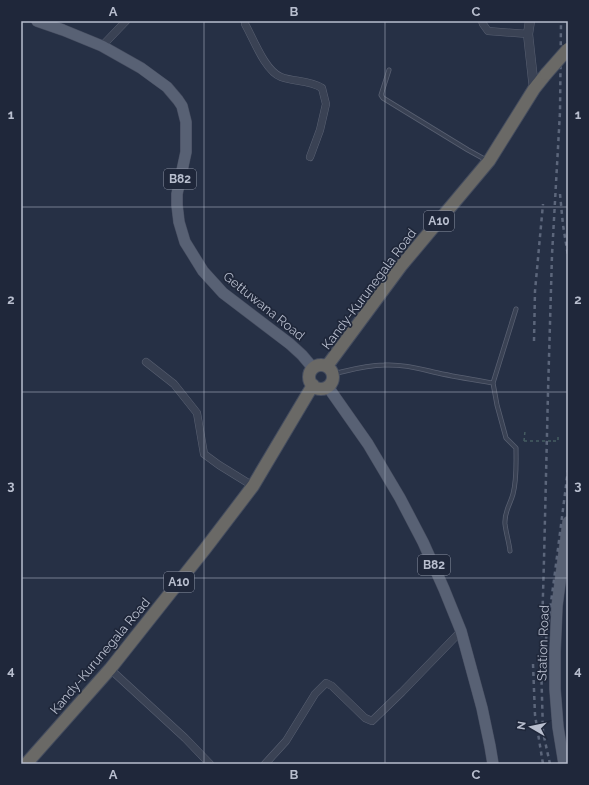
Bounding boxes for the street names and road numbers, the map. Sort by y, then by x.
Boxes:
road number: B82 [164,169,196,189]
road number: A10 [424,211,454,231]
street label: Kandy-Kurunegala Road [319,226,419,352]
street label: Gettuwana Road [220,269,308,343]
road number: B82 [418,555,450,575]
road number: A10 [164,572,194,592]
street label: Kandy-Kurunegala Road [47,595,153,717]
street label: Station Road [534,605,552,681]

